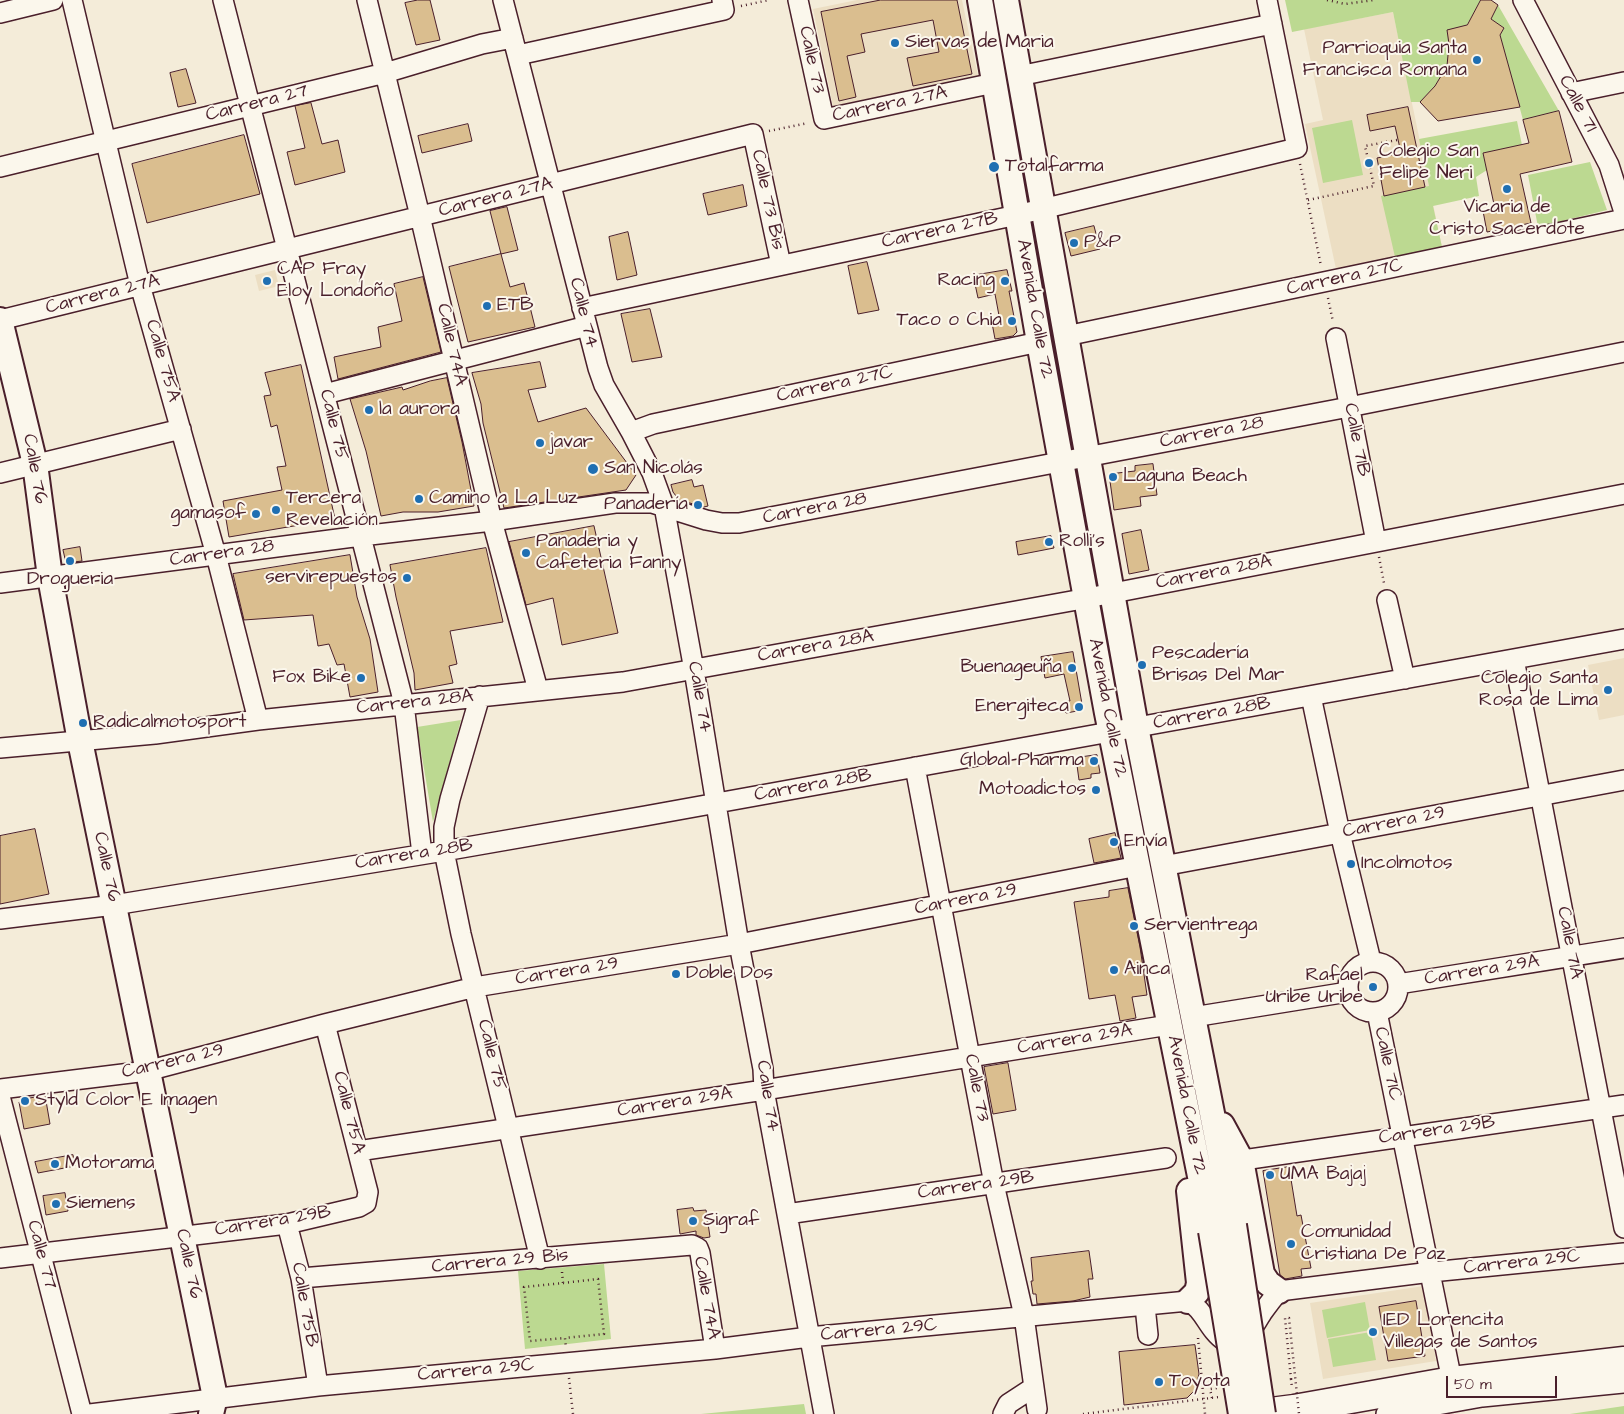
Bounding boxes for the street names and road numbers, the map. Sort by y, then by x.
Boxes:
street label: Calle 73 [793,24,829,96]
street label: Calle 71 [1553,72,1601,136]
street label: Carrera 27 [203,80,311,128]
street label: Carrera 27A [830,82,950,128]
street label: Calle 73 Bis [745,148,789,252]
street label: Carrera 27A [437,173,555,223]
street label: Carrera 27B [880,208,1000,254]
street label: Avenida Calle 72 [1011,237,1057,381]
street label: Carrera 27C [1285,255,1405,301]
street label: Carrera 27A [44,270,162,320]
street label: Calle 74 [563,276,603,350]
street label: Calle 74A [430,302,472,388]
street label: Calle 75A [139,317,185,405]
street label: Carrera 27C [775,362,895,408]
street label: Calle 75 [313,387,353,463]
street label: Calle 71B [1338,401,1374,479]
street label: Carrera 28 [1158,412,1266,454]
street label: Calle 76 [17,432,51,506]
street label: Carrera 28 [761,488,869,530]
street label: Carrera 28 [168,535,276,573]
street label: Carrera 28A [1154,551,1274,595]
street label: Carrera 28A [756,626,876,668]
street label: Avenida Calle 72 [1082,637,1132,779]
street label: Calle 74 [682,660,716,734]
street label: Carrera 28A [355,686,475,720]
street label: Carrera 28B [1152,692,1272,736]
street label: Carrera 28B [753,764,873,808]
street label: Carrera 29 [1341,802,1447,844]
street label: Calle 76 [88,830,124,904]
street label: Carrera 28B [354,834,474,876]
street label: Carrera 29 [913,879,1019,921]
street label: Calle 71A [1551,905,1587,981]
street label: Carrera 29A [1423,951,1541,991]
street label: Carrera 29 [514,953,620,991]
street label: Calle 75 [471,1017,511,1093]
street label: Carrera 29A [1016,1020,1134,1060]
street label: Calle 71C [1368,1025,1406,1103]
street label: Avenida Calle 72 [1161,1034,1211,1176]
street label: Carrera 29 [120,1039,226,1085]
street label: Calle 73 [958,1052,994,1124]
street label: Calle 74 [750,1059,784,1133]
street label: Calle 75A [327,1069,369,1157]
street label: Carrera 29A [616,1083,734,1123]
street label: Carrera 29B [1377,1112,1497,1150]
street label: Carrera 29B [916,1167,1036,1205]
street label: Carrera 29B [213,1202,333,1242]
street label: Calle 77 [21,1218,61,1292]
street label: Calle 76 [170,1227,206,1301]
street label: Carrera 29 Bis [431,1245,569,1279]
street label: Carrera 29C [1462,1246,1582,1280]
street label: Calle 74A [687,1255,725,1341]
street label: Calle 75B [285,1261,323,1349]
street label: Carrera 29C [820,1315,938,1347]
street label: Carrera 29C [417,1355,535,1387]

